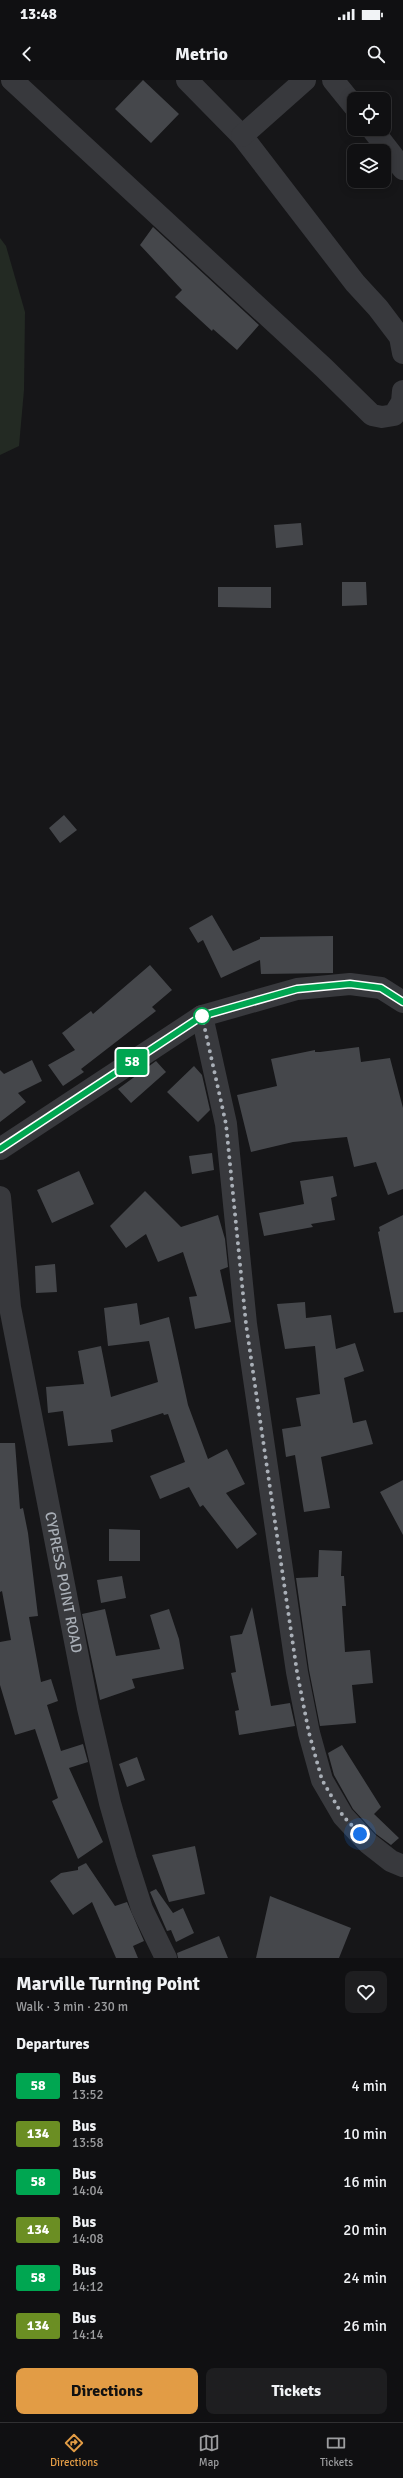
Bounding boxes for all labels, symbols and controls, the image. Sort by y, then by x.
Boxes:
text: 13:48 [20,5,57,23]
icon: back [16,43,38,65]
text: Metrio [175,43,228,65]
icon: search [365,43,387,65]
map controls [347,92,391,188]
button: locate [347,92,391,136]
button: layers [347,144,391,188]
unlabelled marker [193,1007,211,1025]
line badge: 58 [114,1049,150,1075]
text: 58 [124,1053,140,1070]
street label: CYPRESS POINT ROAD [41,1510,86,1655]
your location [350,1824,370,1844]
button: heart [345,1971,387,2013]
text: Marville Turning Point [16,1972,200,1996]
text: Walk · 3 min · 230 m [16,1999,128,2015]
text: Departures [16,2035,89,2053]
text: Bus [72,2069,96,2087]
text: 58 [30,2077,46,2094]
text: 4 min [351,2077,387,2095]
text: 13:52 [72,2087,104,2103]
text: Bus [72,2117,96,2135]
text: 134 [27,2125,49,2142]
text: 10 min [343,2125,387,2143]
text: 13:58 [72,2135,104,2151]
text: Bus [72,2165,96,2183]
text: 58 [30,2173,46,2190]
text: 16 min [343,2173,387,2191]
text: 14:04 [72,2183,104,2199]
text: Bus [72,2213,96,2231]
text: 134 [27,2221,49,2238]
text: 20 min [343,2221,387,2239]
text: 14:08 [72,2231,104,2247]
text: Bus [72,2261,96,2279]
text: 58 [30,2269,46,2286]
text: 24 min [343,2269,387,2287]
text: 14:12 [72,2279,104,2295]
text: Bus [72,2309,96,2327]
text: 134 [27,2317,49,2334]
text: 26 min [343,2317,387,2335]
text: 14:14 [72,2327,104,2343]
button: Directions [16,2368,198,2414]
button: Tickets [206,2368,387,2414]
tab: Directions [50,2432,98,2469]
tab: Map [198,2432,220,2469]
tab: Tickets [320,2432,353,2469]

